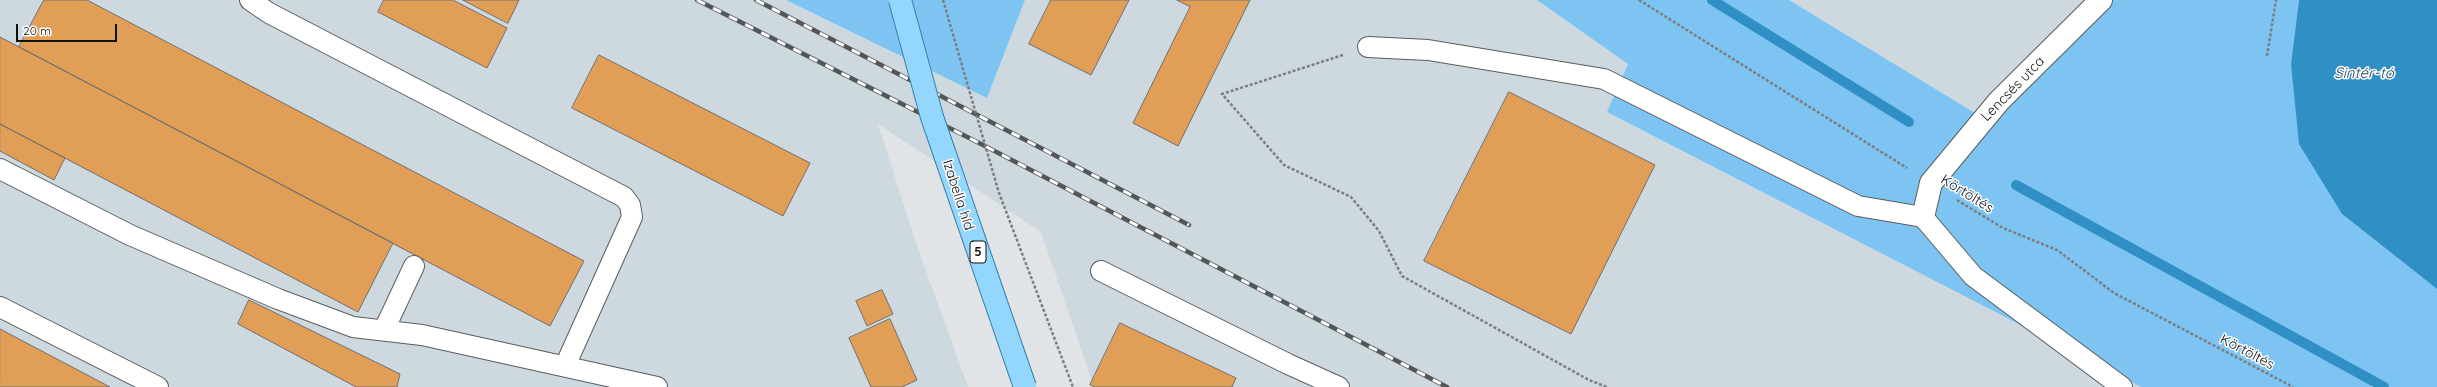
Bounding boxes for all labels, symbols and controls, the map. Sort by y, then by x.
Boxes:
scale bar [18,16,119,42]
text: 20 m [23,23,51,38]
street label: Lencsés utca [1978,53,2048,125]
water label: Sintér-tó [2334,64,2394,82]
street label: Izabella híd [939,158,977,232]
street label: Körtöltés [1938,171,1996,217]
road number: 5 [970,241,986,263]
street label: Körtöltés [2217,331,2277,373]

